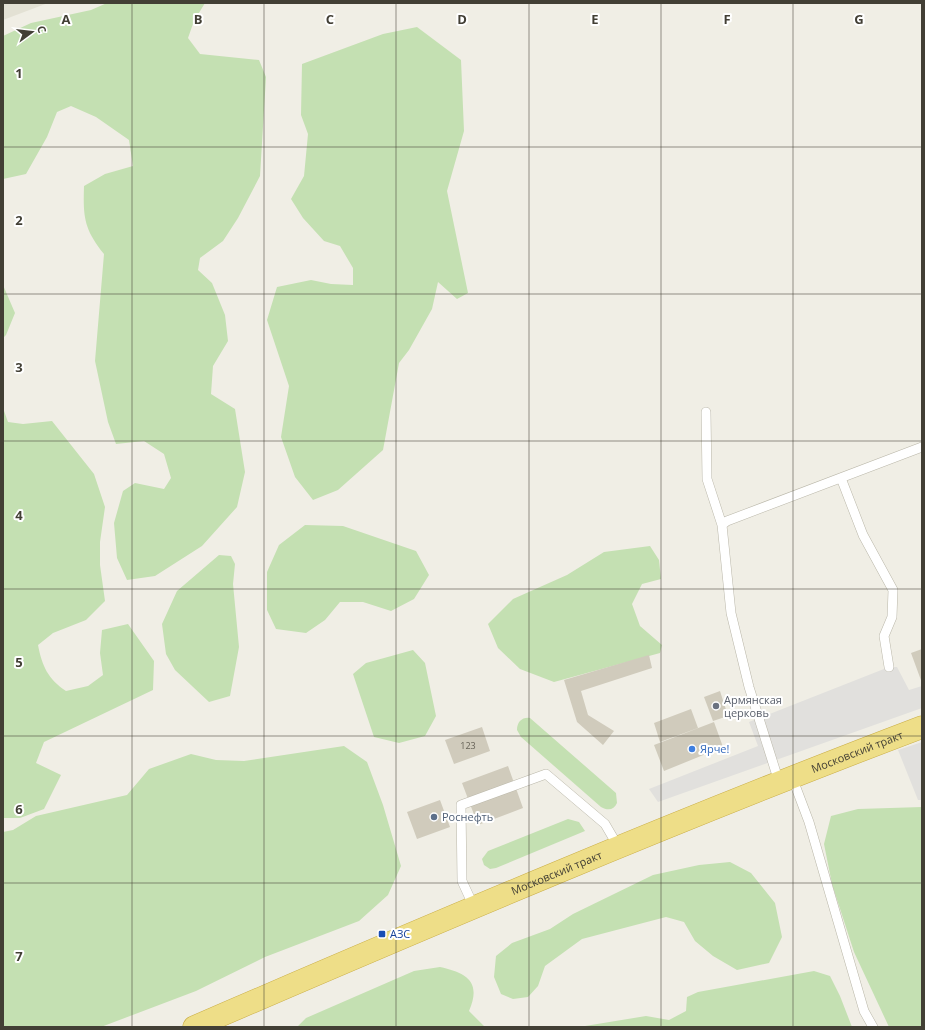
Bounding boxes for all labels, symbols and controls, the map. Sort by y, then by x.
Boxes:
text: A [62,10,71,28]
text: B [194,10,203,28]
text: C [326,10,334,28]
text: D [457,10,467,28]
text: E [591,10,599,28]
text: F [723,10,731,28]
text: G [854,10,864,28]
north arrow [12,12,52,52]
text: С [34,24,50,35]
text: 1 [15,64,23,82]
text: 2 [15,211,23,229]
text: 3 [15,358,23,376]
text: 4 [15,506,23,524]
text: 5 [15,653,23,671]
place label: Армянская церковь [724,692,782,720]
marker: Армянская церковь [711,701,721,711]
street label: Московский тракт [809,727,905,776]
house number: 123 [460,739,476,752]
place label: Ярче! [700,741,730,756]
marker: Ярче! [687,744,697,754]
text: 6 [15,800,23,818]
place label: Роснефть [442,809,493,824]
marker: Роснефть [429,812,439,822]
street label: Московский тракт [509,847,604,898]
place label: АЗС [390,926,410,941]
marker: АЗС [377,929,387,939]
text: 7 [15,947,23,965]

